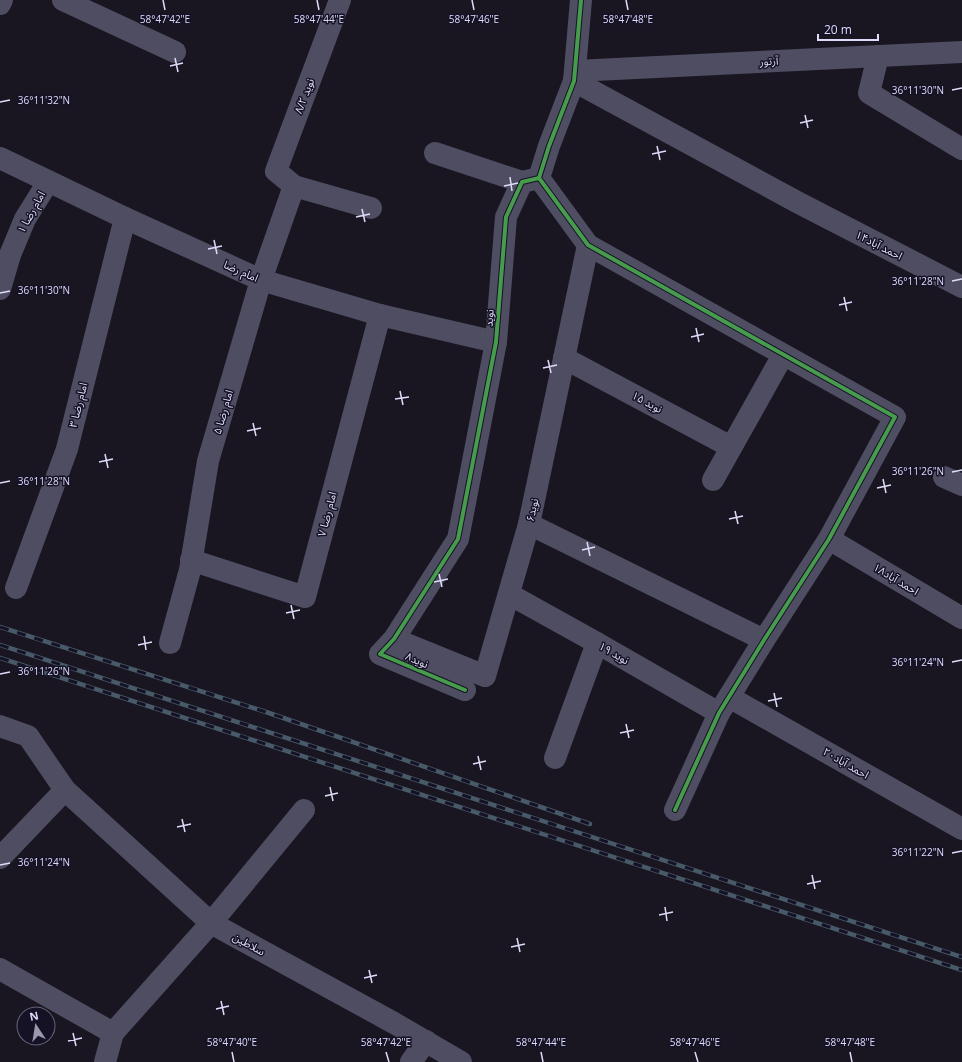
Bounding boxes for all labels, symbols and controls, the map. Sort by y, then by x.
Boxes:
text: 58°47'42"E [140,12,190,26]
text: 58°47'44"E [294,12,344,26]
text: 58°47'46"E [449,12,499,26]
text: 58°47'48"E [603,12,653,26]
scale bar [818,16,878,42]
text: 20 m [824,21,852,38]
street label: آرتور [758,52,780,69]
street label: نوید ۸/۲ [290,76,317,116]
text: 36°11'30"N [892,83,944,97]
text: 36°11'32"N [18,93,70,107]
street label: امام رضا ۱ [13,188,49,236]
street label: احمد آباد۱۴ [853,226,905,263]
street label: امام رضا [221,256,261,286]
text: 36°11'28"N [892,274,944,288]
text: 36°11'30"N [18,283,70,297]
street label: نوید [480,309,497,327]
street label: امام رضا ۳ [65,381,91,429]
street label: نوید ۱۵ [629,387,665,416]
street label: امام رضا ۵ [209,388,237,436]
text: 36°11'26"N [892,464,944,478]
text: 36°11'28"N [18,474,70,488]
street label: امام رضا ۷ [313,490,341,538]
street label: نوید۶ [522,497,541,523]
street label: احمد آباد۱۸ [871,559,922,598]
street label: نوید ۱۹ [596,638,632,667]
street label: نوید۸ [403,648,431,671]
text: 36°11'24"N [892,655,944,669]
text: 36°11'26"N [18,664,70,678]
street label: احمد آباد۲۰ [821,743,872,782]
text: 36°11'22"N [892,845,944,859]
text: 36°11'24"N [18,855,70,869]
street label: سلاطین [230,929,268,959]
north arrow [16,1006,56,1046]
text: N [28,1007,40,1024]
text: 58°47'40"E [207,1035,257,1049]
text: 58°47'42"E [361,1035,411,1049]
text: 58°47'44"E [516,1035,566,1049]
text: 58°47'46"E [670,1035,720,1049]
text: 58°47'48"E [825,1035,875,1049]

